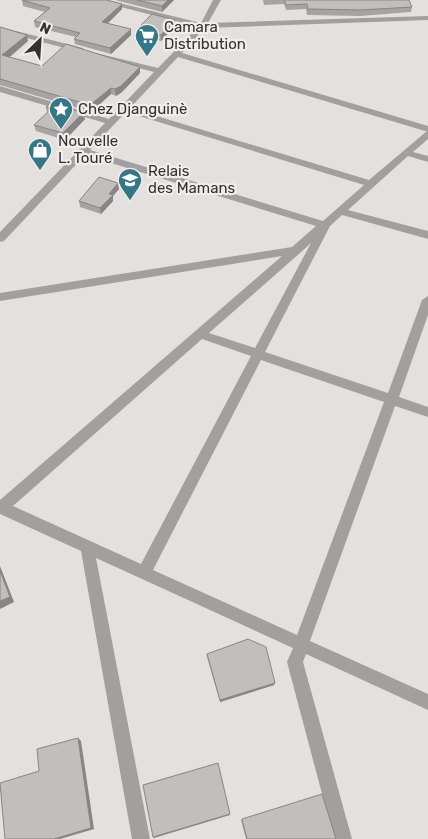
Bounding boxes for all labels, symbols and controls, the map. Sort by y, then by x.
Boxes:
north arrow [15,15,65,65]
place label: Camara Distribution [164,18,246,53]
text: N [37,19,53,39]
supermarket icon: Camara Distribution [134,23,160,57]
place icon: Chez Djanguinè [48,96,74,130]
place label: Chez Djanguinè [78,100,187,118]
place label: Nouvelle L. Touré [58,132,118,167]
shop icon: Nouvelle L. Touré [27,137,53,171]
place label: Relais des Mamans [148,162,236,197]
school or university icon: Relais des Mamans [117,167,143,201]

